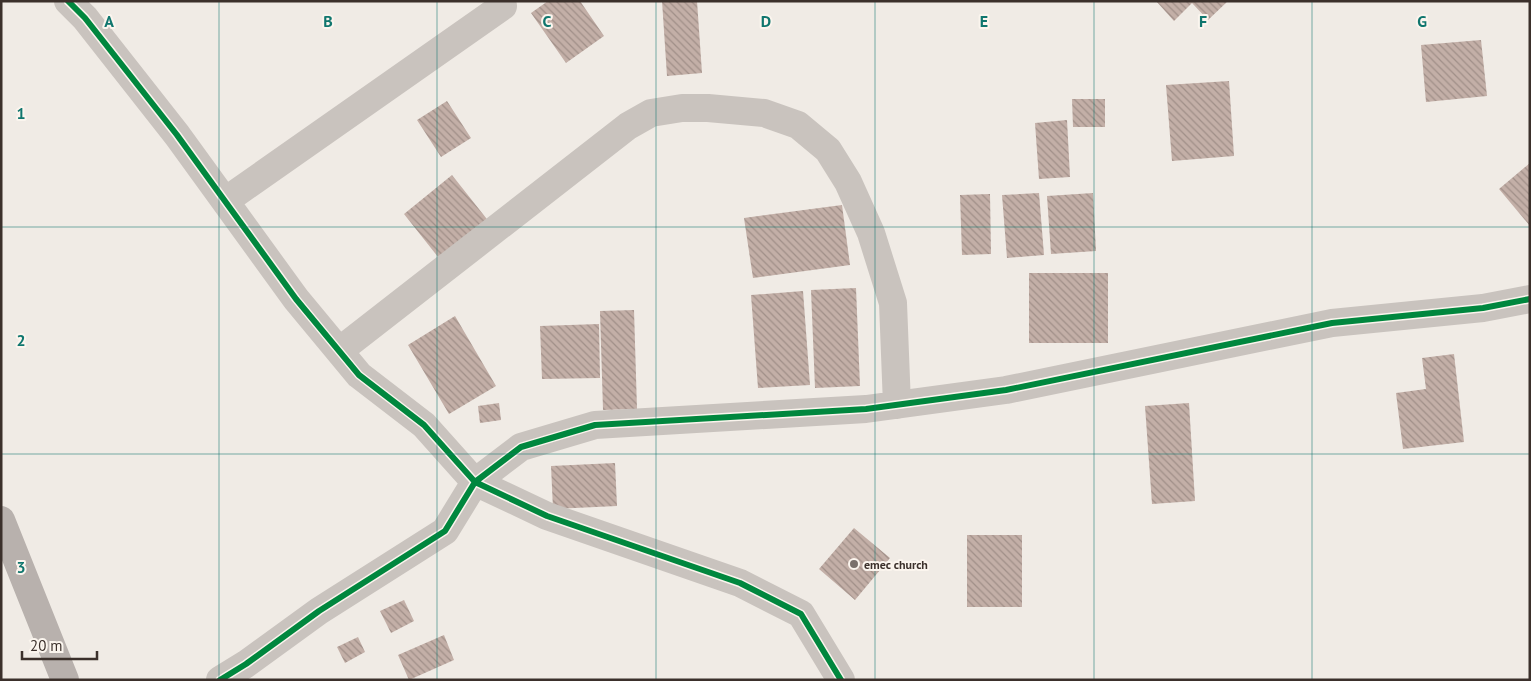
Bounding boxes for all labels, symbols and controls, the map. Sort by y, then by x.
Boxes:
text: A [104,11,114,31]
text: B [323,11,333,31]
text: C [543,11,552,31]
text: D [761,11,771,31]
text: E [980,11,988,31]
text: F [1199,11,1207,31]
text: G [1417,11,1427,31]
text: 1 [16,103,26,123]
text: 2 [16,330,26,350]
text: 3 [16,557,26,577]
place label: emec church [864,557,928,572]
marker: emec church [848,558,860,570]
scale bar [22,628,98,660]
text: 20 m [30,636,63,655]

